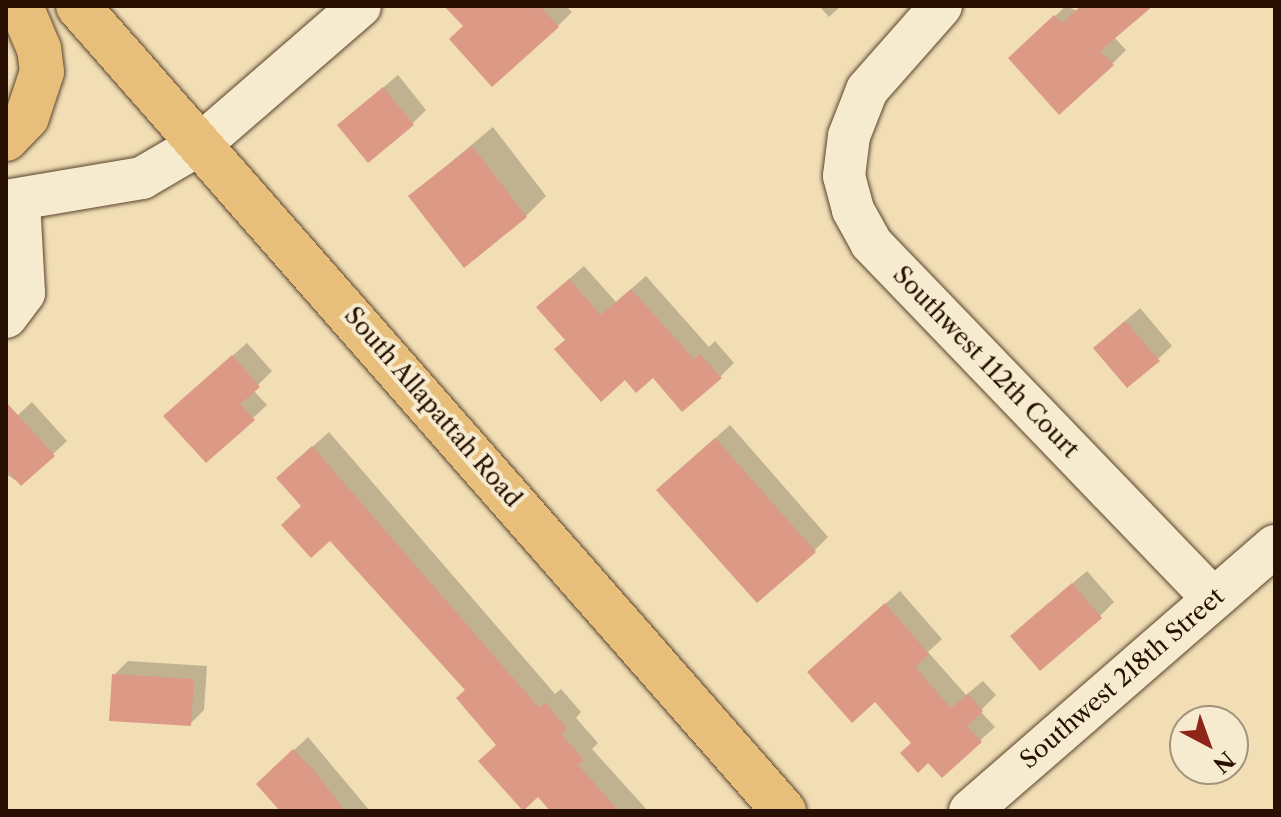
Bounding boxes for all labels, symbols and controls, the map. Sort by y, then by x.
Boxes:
street label: Southwest 112th Court [887,260,1085,464]
street label: South Allapattah Road [338,301,528,513]
street label: Southwest 218th Street [1014,582,1230,774]
north arrow [1169,705,1249,785]
text: N [1208,746,1240,778]

